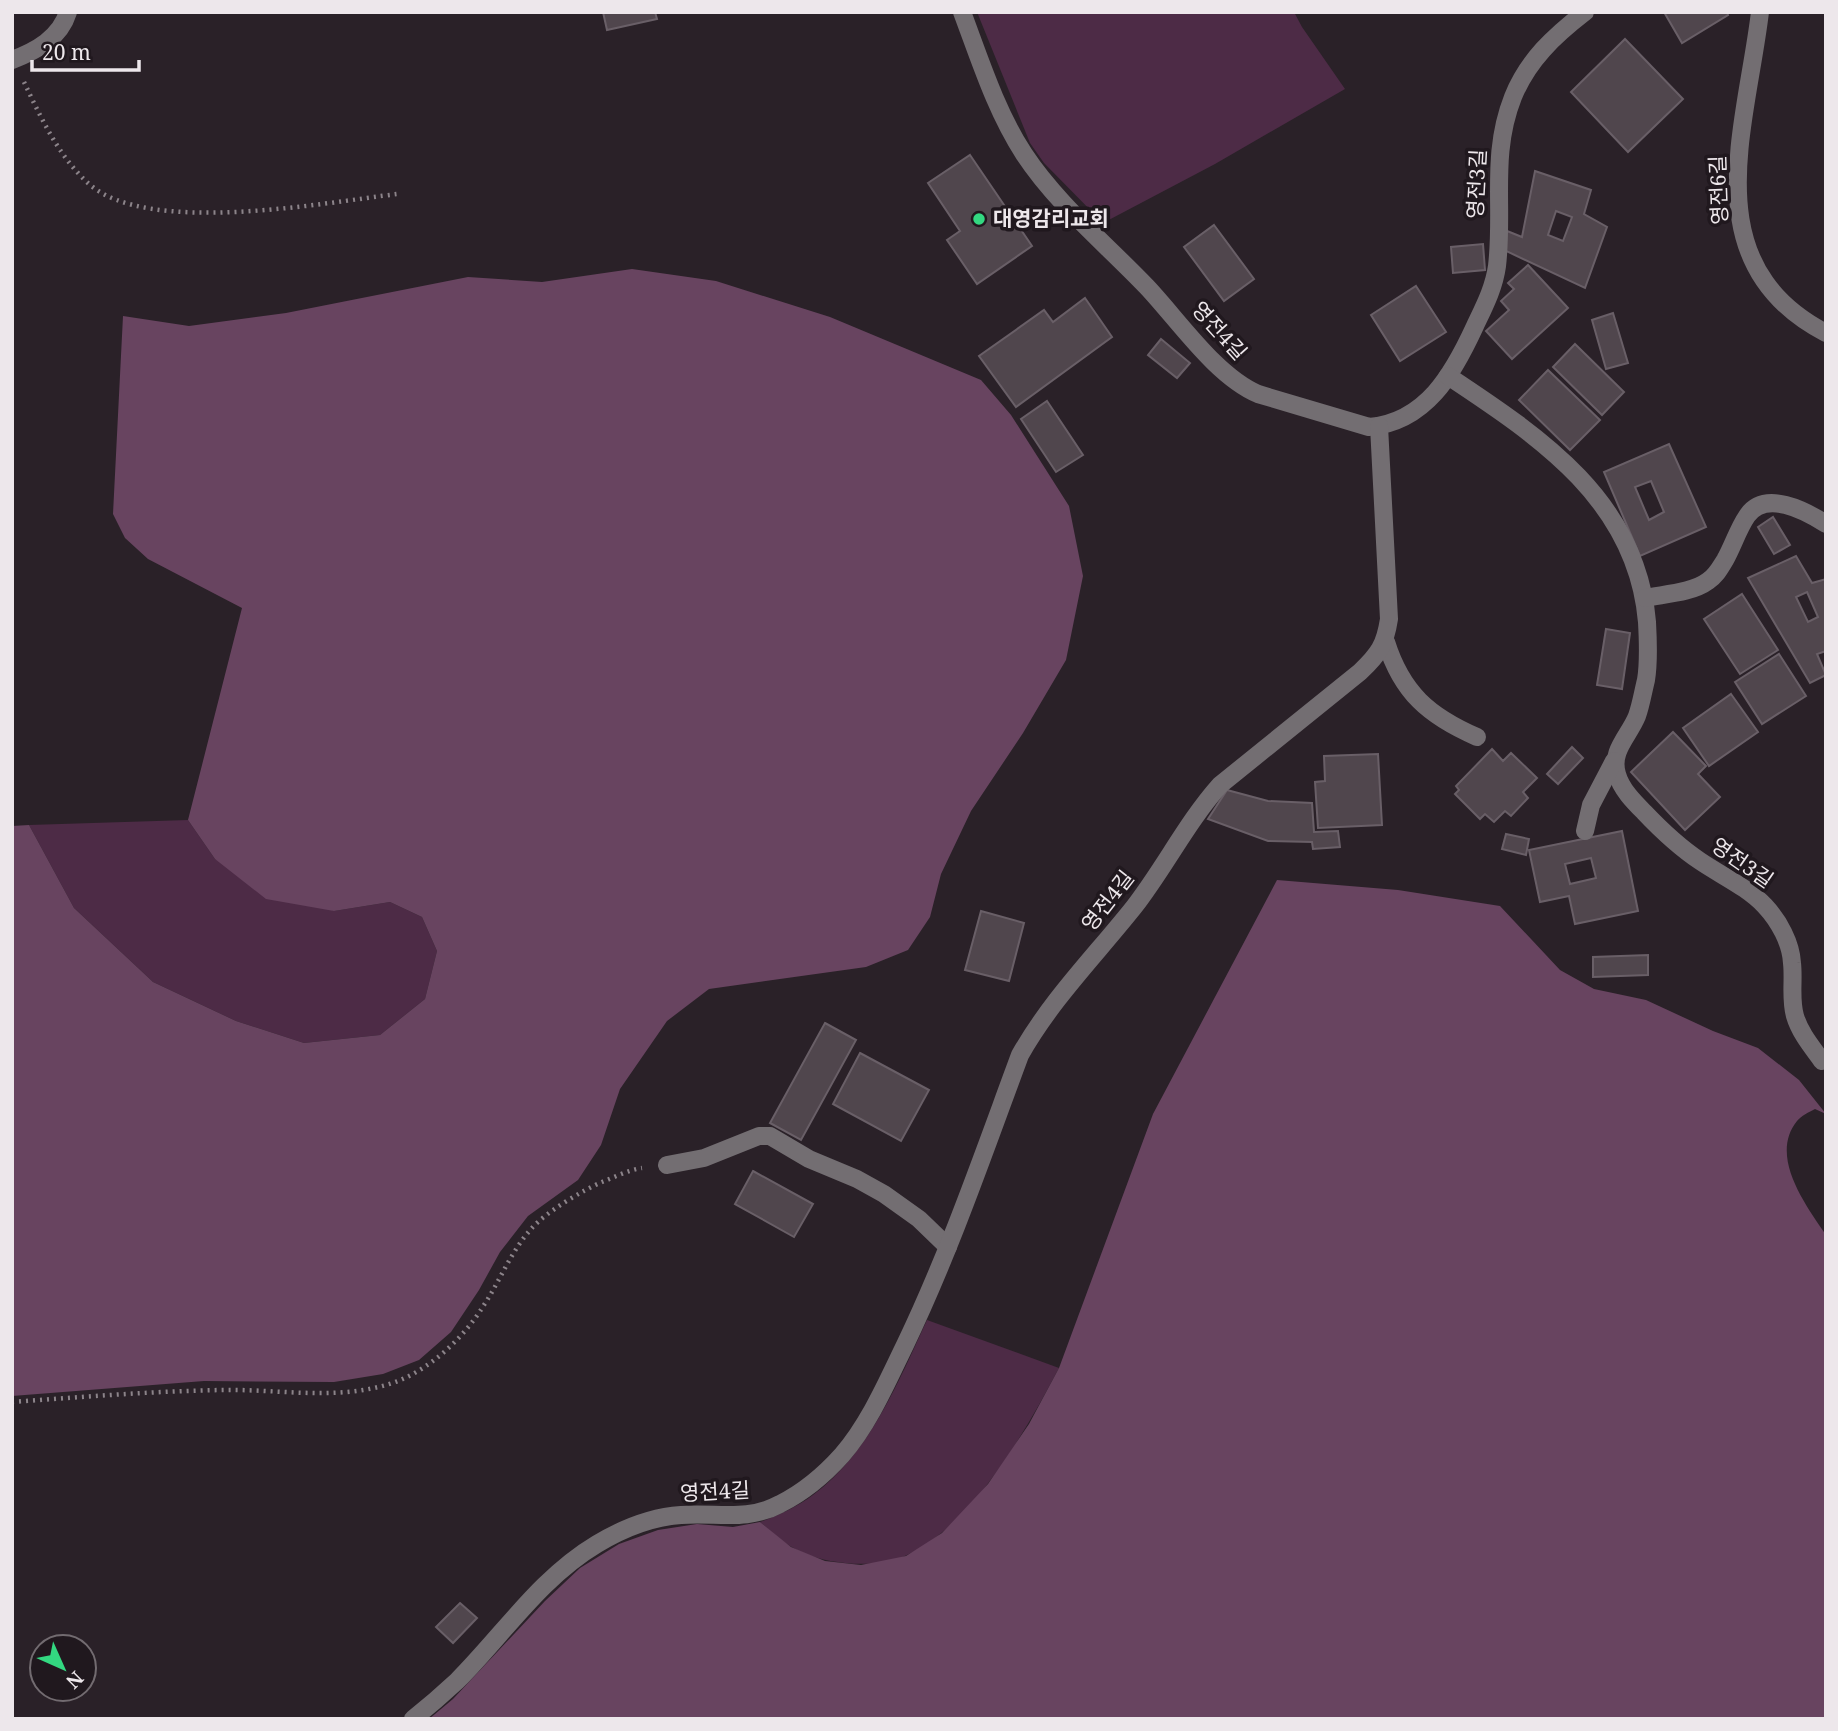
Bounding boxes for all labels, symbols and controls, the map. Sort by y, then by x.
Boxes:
scale bar [32,28,138,72]
text: 20 m [42,38,91,66]
street label: 영전3길 [1460,148,1492,219]
street label: 영전6길 [1703,155,1733,225]
place label: 대영감리교회 [993,204,1109,232]
marker: 대영감리교회 [971,211,987,227]
street label: 영전4길 [1186,295,1253,366]
street label: 영전3길 [1706,831,1779,894]
street label: 영전4길 [1075,864,1140,936]
street label: 영전4길 [679,1475,750,1507]
north arrow [28,1633,98,1703]
text: N [61,1666,90,1695]

